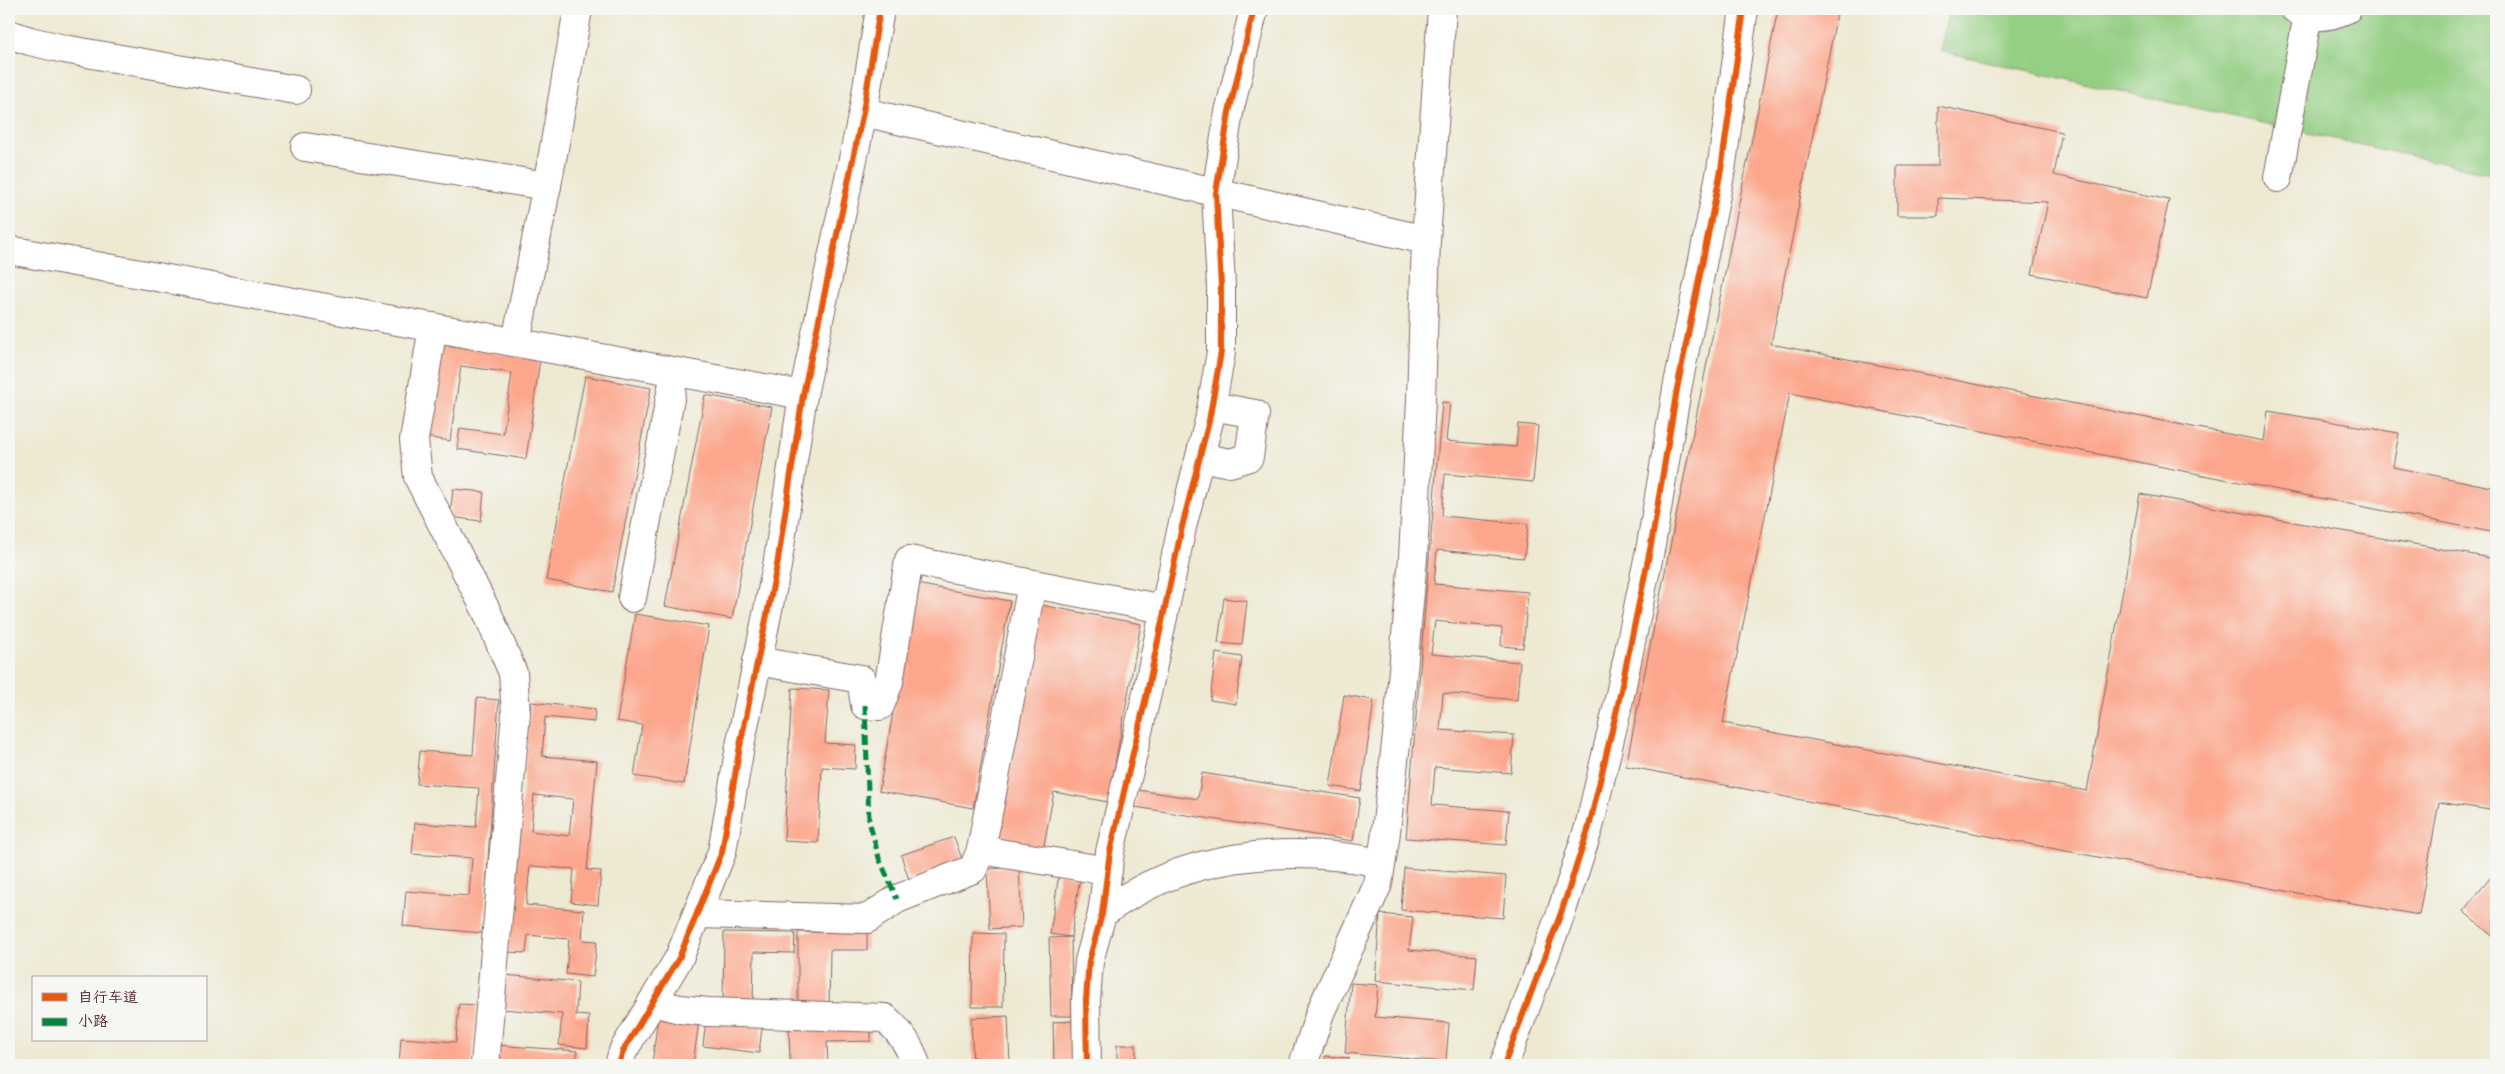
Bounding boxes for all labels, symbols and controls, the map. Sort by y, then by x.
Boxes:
legend [32,976,208,1042]
text: 自行车道 [78,986,138,1007]
text: 小路 [78,1010,108,1031]

